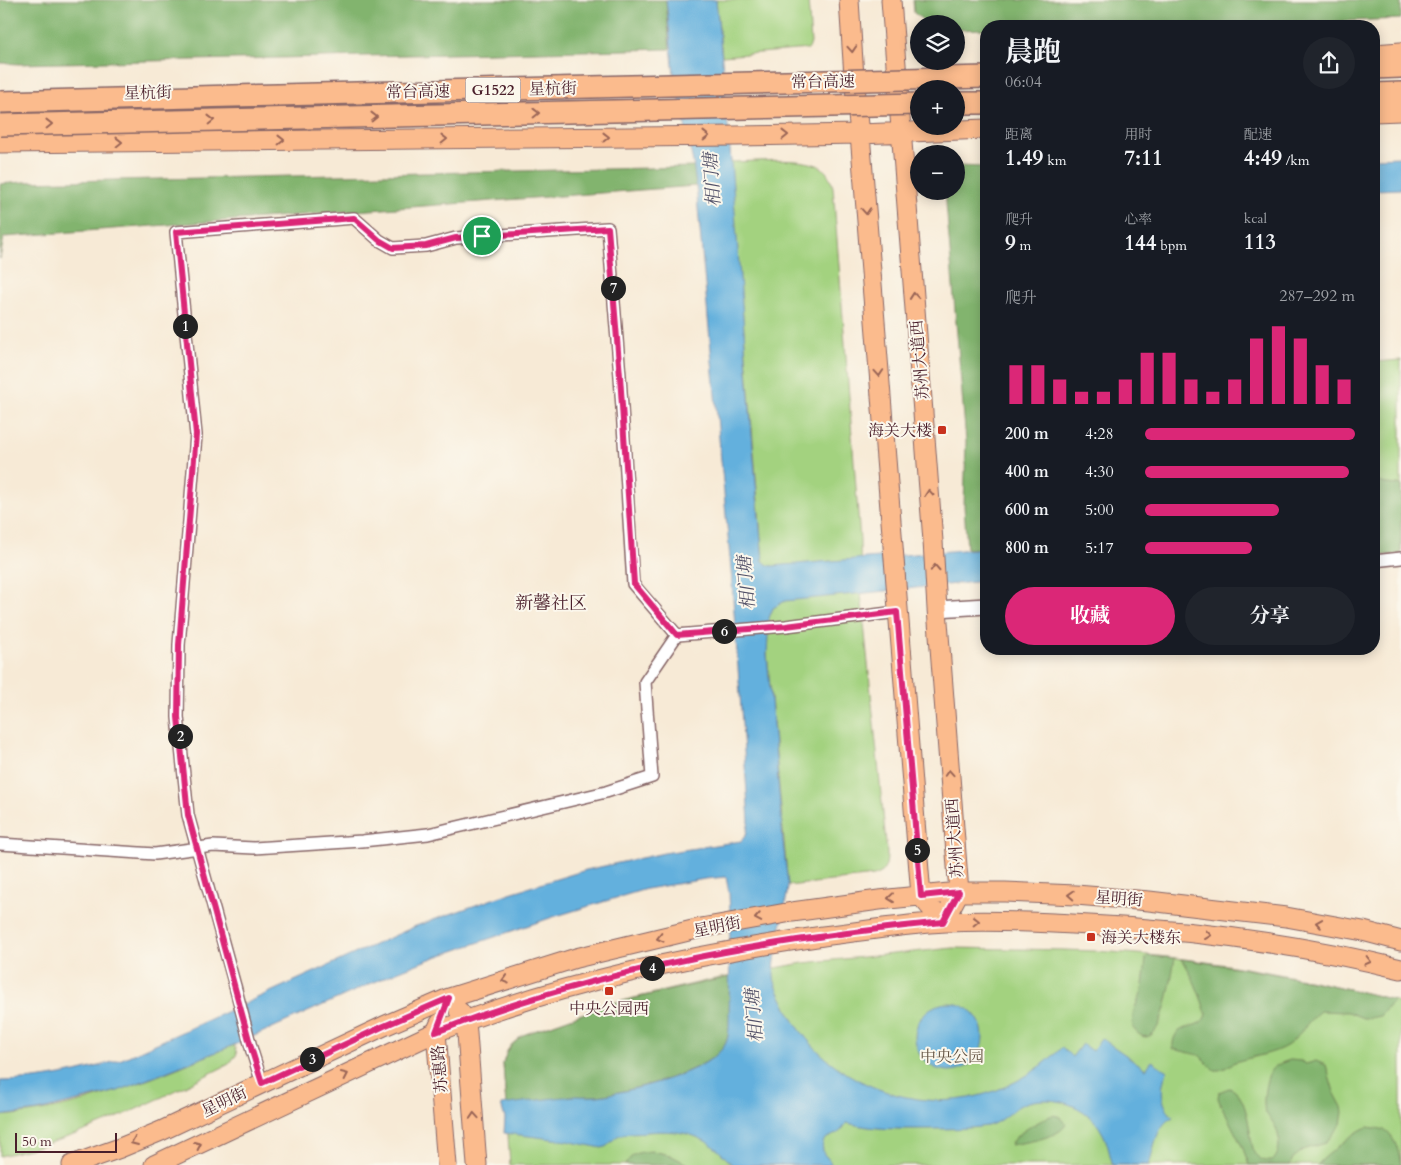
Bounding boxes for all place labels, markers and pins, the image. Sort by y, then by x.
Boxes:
pin [461,215,503,257]
pin: 7 [600,276,626,300]
pin: 1 [172,314,198,338]
place label: 海关大楼 [868,420,932,442]
marker: 海关大楼 [936,424,948,436]
pin: 6 [712,618,736,644]
pin: 2 [168,724,192,748]
pin: 5 [904,838,930,862]
place label: 海关大楼东 [1101,927,1181,949]
marker: 海关大楼东 [1085,931,1097,943]
pin: 4 [640,956,664,980]
marker: 中央公园西 [603,985,615,997]
place label: 中央公园西 [569,998,649,1020]
pin: 3 [300,1046,324,1072]

